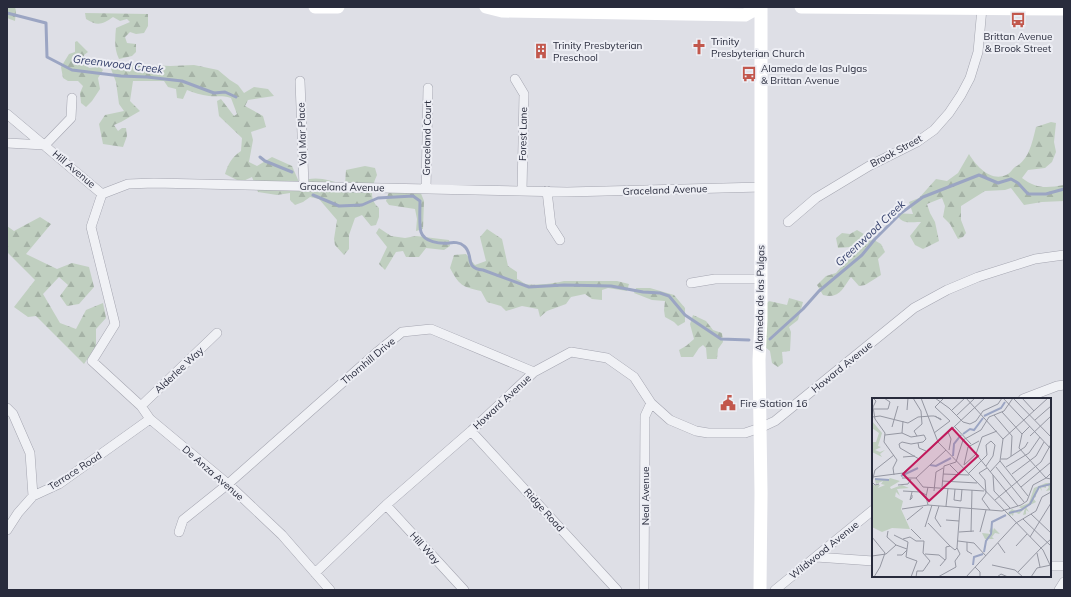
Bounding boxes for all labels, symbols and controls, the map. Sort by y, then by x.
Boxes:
bus stop icon: Brittan Avenue & Brook Street [1009,11,1027,29]
place label: Brittan Avenue & Brook Street [984,30,1052,55]
place label: Trinity Presbyterian Church [711,35,805,60]
church icon: Trinity Presbyterian Church [690,38,708,56]
place label: Trinity Presbyterian Preschool [553,39,643,64]
building icon: Trinity Presbyterian Preschool [532,42,550,60]
water label: Greenwood Creek [72,52,164,77]
place label: Alameda de las Pulgas & Brittan Avenue [761,62,867,87]
bus stop icon: Alameda de las Pulgas & Brittan Avenue [740,65,758,83]
street label: Graceland Court [420,100,434,176]
street label: Val Mar Place [294,102,310,166]
street label: Forest Lane [516,107,530,161]
street label: Brook Street [868,132,925,170]
street label: Hill Avenue [50,147,98,191]
street label: Graceland Avenue [299,180,385,194]
street label: Graceland Avenue [622,182,708,198]
water label: Greenwood Creek [832,197,908,269]
street label: Alameda de las Pulgas [753,245,767,351]
street label: Thornhill Drive [338,335,398,387]
street label: Howard Avenue [809,338,875,396]
street label: Alderlee Way [152,343,207,396]
street label: Howard Avenue [470,372,534,432]
public building icon: Fire Station 16 [719,394,737,412]
place label: Fire Station 16 [740,397,807,410]
inset map [872,398,1051,577]
street label: De Anza Avenue [180,443,246,503]
street label: Terrace Road [46,449,104,493]
street label: Neal Avenue [639,467,652,525]
street label: Ridge Road [521,486,567,534]
street label: Wildwood Avenue [787,518,861,582]
street label: Hill Way [407,529,443,567]

